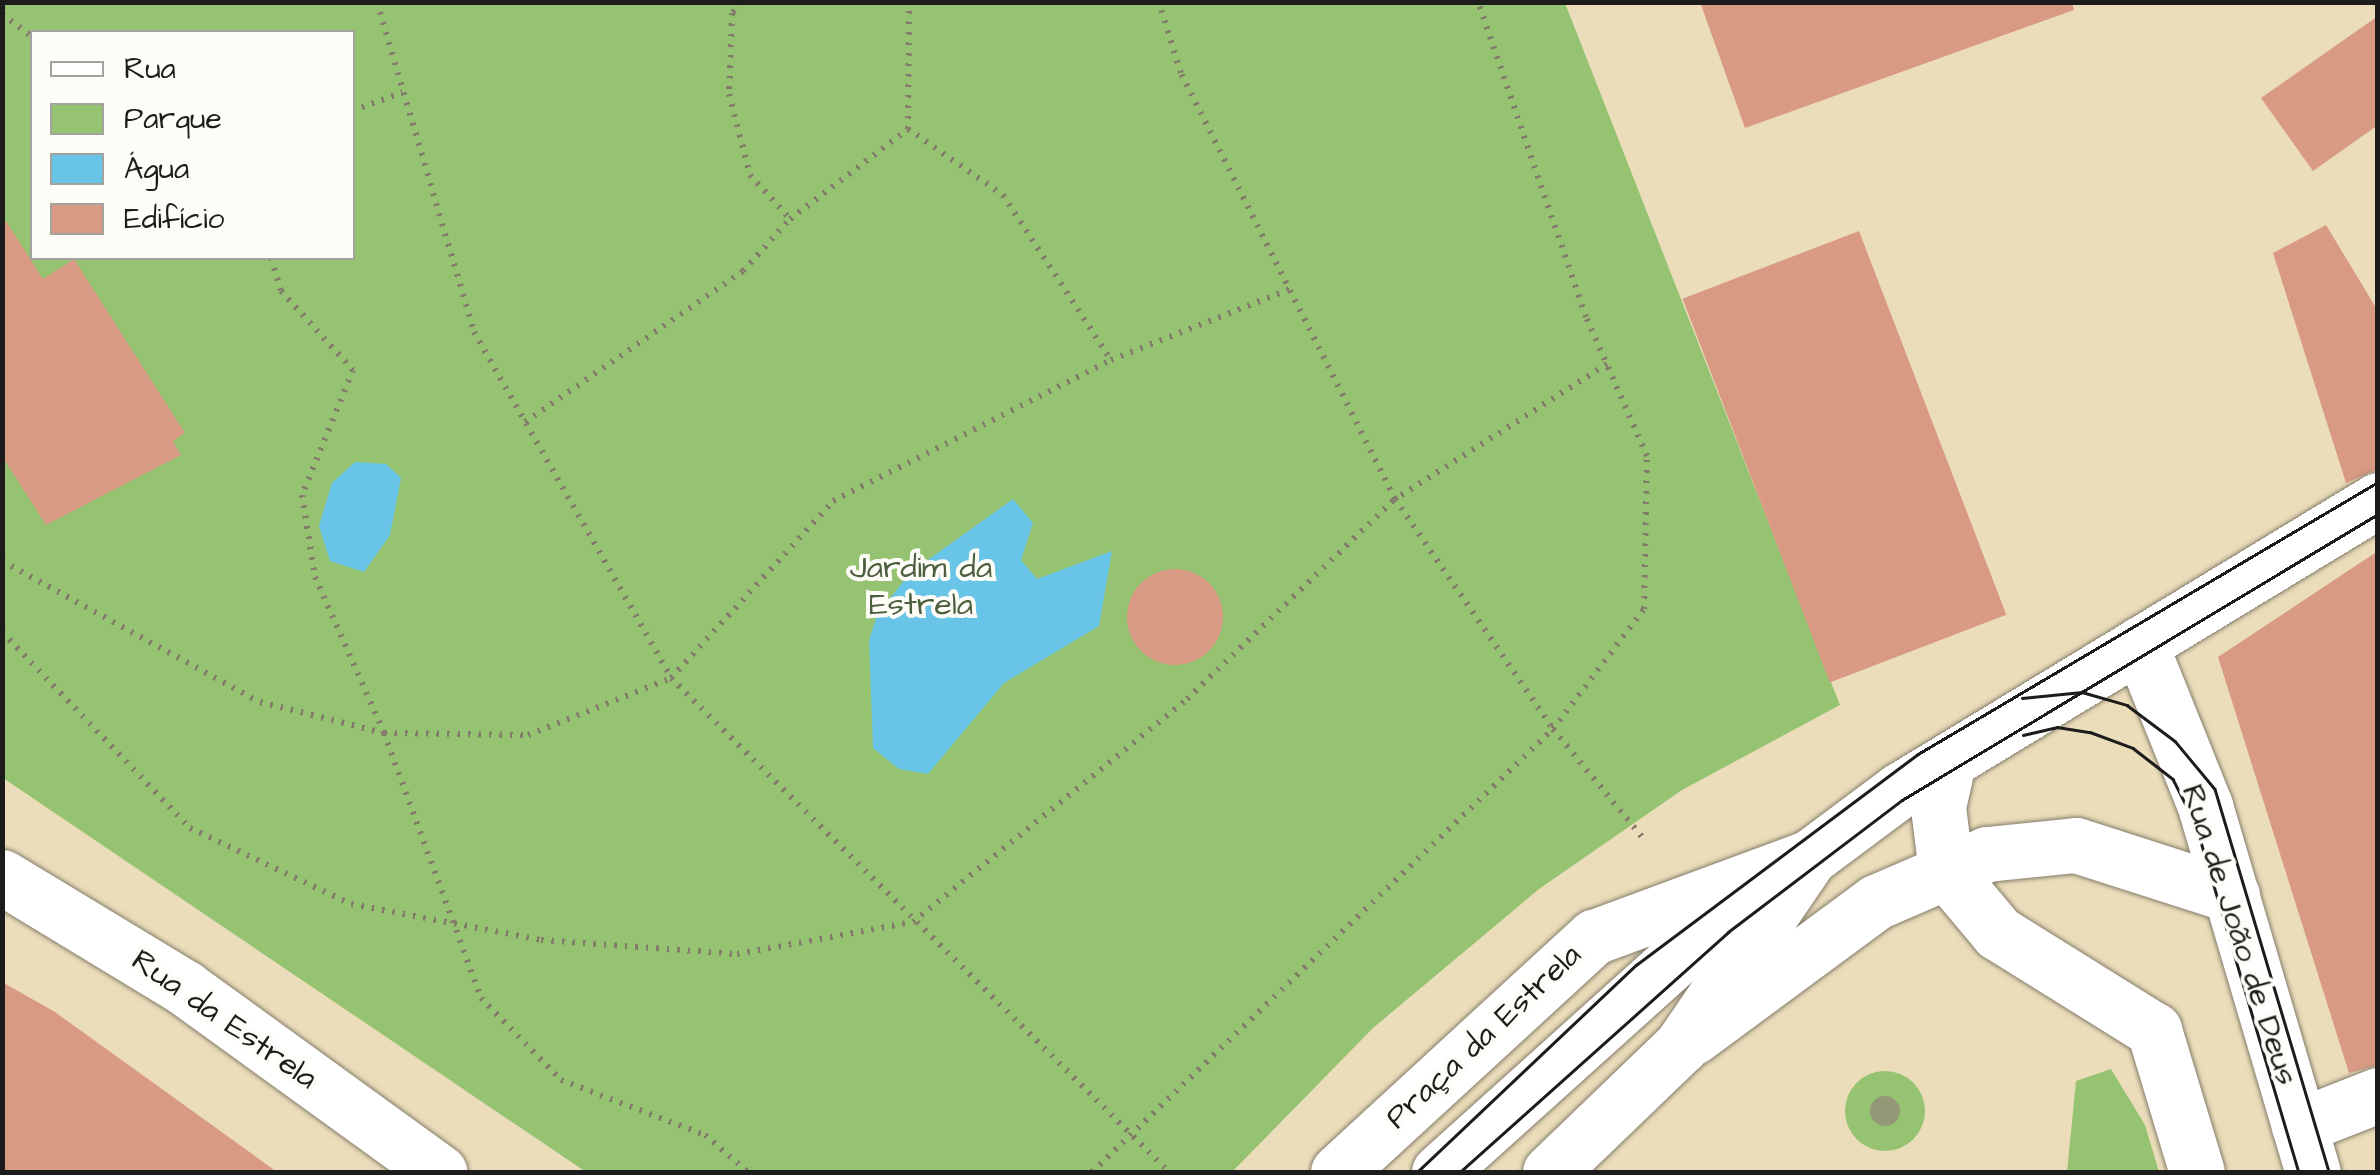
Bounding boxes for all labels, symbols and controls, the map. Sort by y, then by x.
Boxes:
legend [30,30,355,260]
text: Rua [124,48,176,90]
text: Parque [124,98,222,140]
text: Água [124,148,189,190]
text: Edifício [124,198,224,240]
park label: Jardim da Estrela [850,550,992,625]
street label: Rua de João de Deus [2172,780,2306,1090]
street label: Praça da Estrela [1378,937,1590,1137]
street label: Rua da Estrela [124,942,324,1098]

